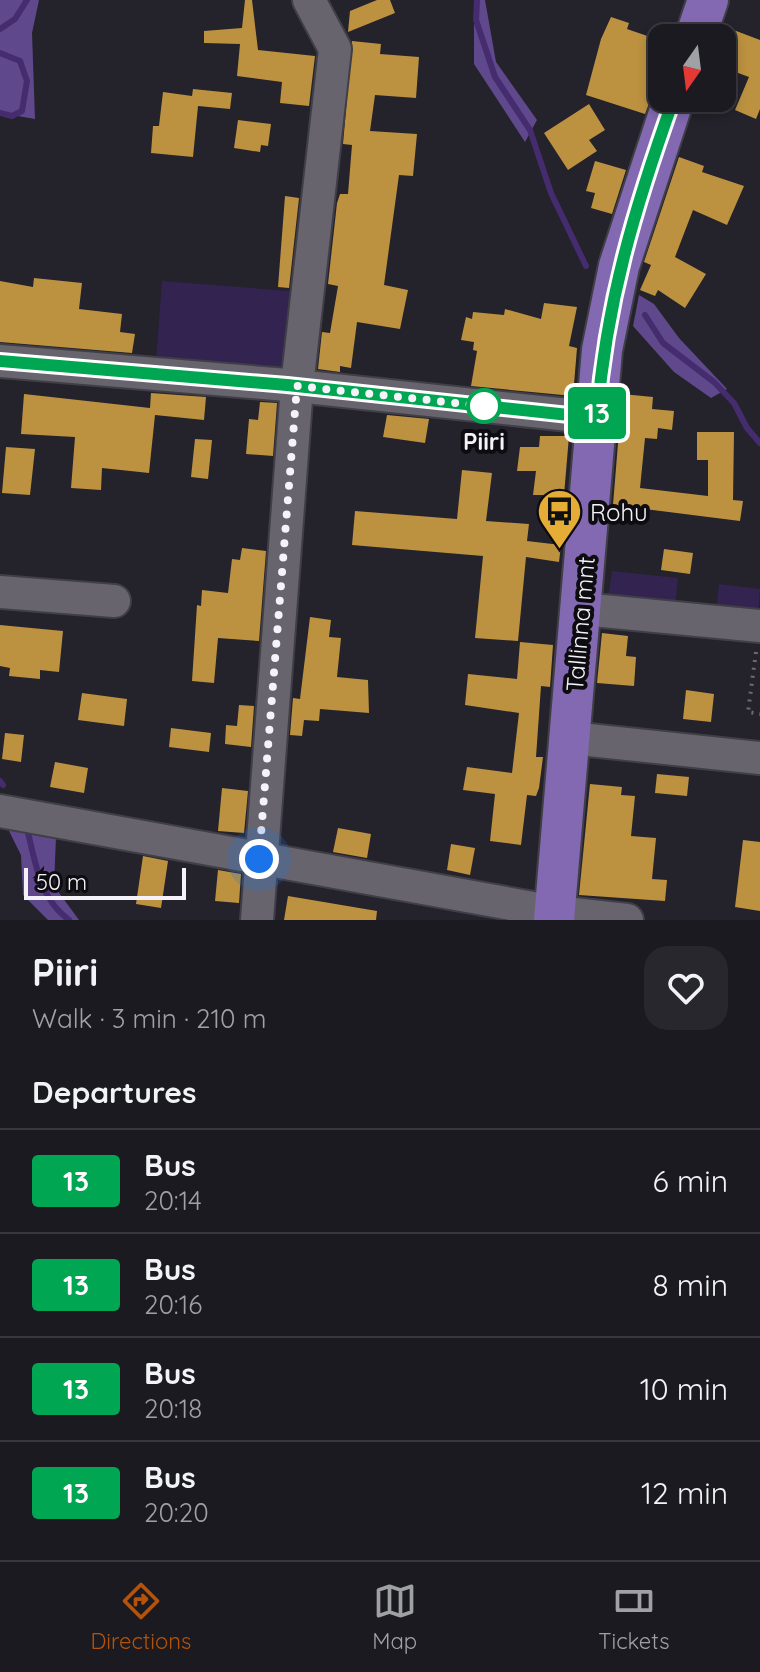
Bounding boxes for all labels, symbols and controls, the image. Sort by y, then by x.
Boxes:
north arrow [648,24,736,112]
map controls [648,24,736,112]
line badge: 13 [561,387,633,439]
marker: Piiri [467,389,501,423]
text: 13 [584,395,610,430]
place label: Piiri [463,426,505,456]
bus stop icon: Rohu [535,488,583,551]
place label: Rohu [590,497,648,527]
street label: Tallinna mnt [559,555,601,693]
your location [239,839,279,879]
scale bar [24,864,186,900]
text: 50 m [36,868,87,896]
button: heart [644,946,728,1030]
text: Piiri [32,948,98,996]
text: Walk · 3 min · 210 m [32,1002,266,1035]
text: Departures [32,1073,197,1111]
text: Bus [144,1146,196,1184]
text: 6 min [653,1162,728,1200]
text: 13 [63,1163,89,1198]
text: 20:14 [144,1184,202,1217]
text: Bus [144,1250,196,1288]
text: 8 min [652,1266,728,1304]
text: 13 [63,1267,89,1302]
text: 20:16 [144,1288,202,1321]
text: Bus [144,1354,196,1392]
text: 10 min [640,1370,728,1408]
text: 13 [63,1371,89,1406]
text: 20:18 [144,1392,202,1425]
text: Bus [144,1458,196,1496]
text: 12 min [641,1474,728,1512]
text: 13 [63,1475,89,1510]
text: 20:20 [144,1496,209,1529]
tab: Directions [90,1579,191,1655]
tab: Map [372,1579,417,1655]
tab: Tickets [598,1579,669,1655]

